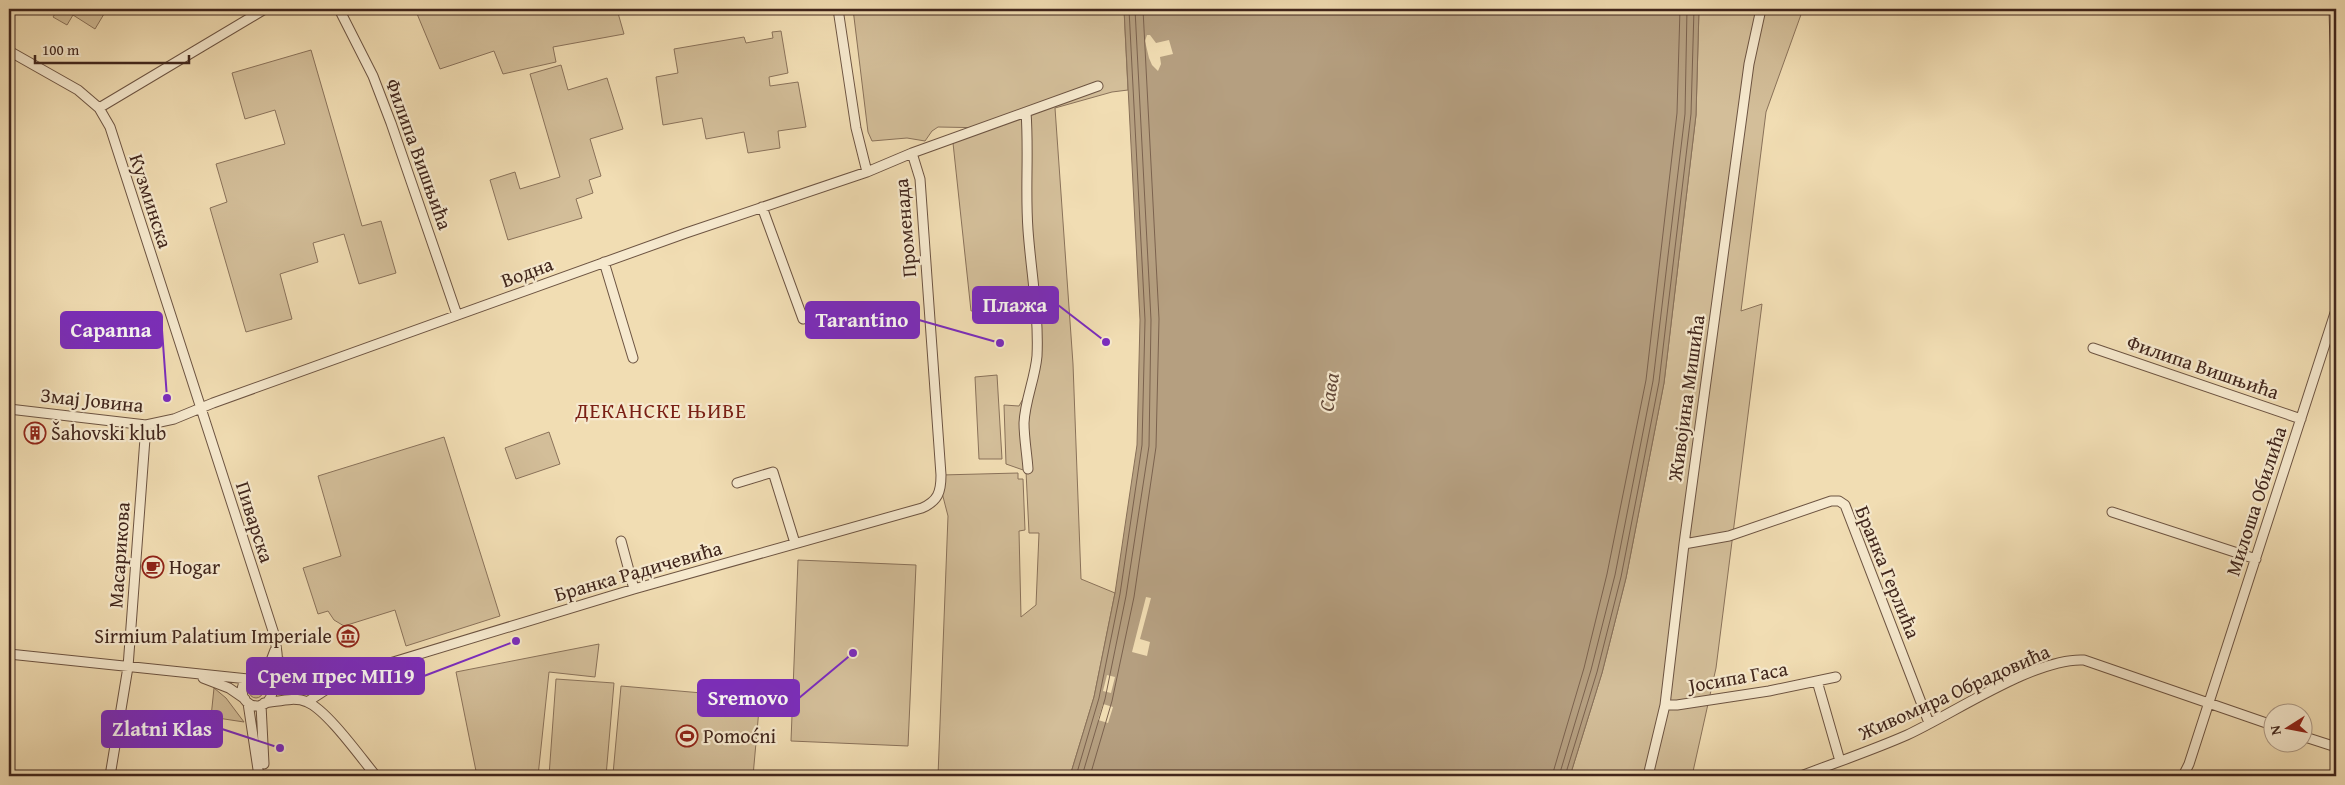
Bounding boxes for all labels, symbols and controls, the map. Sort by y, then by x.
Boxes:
scale bar [35,32,189,64]
text: 100 m [42,39,80,60]
street label: Филипа Вишњића [379,74,460,234]
street label: Кузминска [123,150,181,252]
street label: Променада [886,177,923,279]
street label: Водна [497,249,557,294]
callout: Плажа [973,287,1058,323]
text: Плажа [983,289,1048,320]
callout: Tarantino [806,302,919,338]
text: Tarantino [816,304,909,335]
callout: Capanna [61,312,162,348]
street label: Живојина Мишића [1659,312,1712,484]
text: Capanna [71,314,152,345]
street label: Филипа Вишњића [2123,327,2284,406]
water label: Сава [1310,370,1347,414]
street label: Змај Јовина [39,380,145,419]
district label: ДЕКАНСКЕ ЊИВЕ [574,395,747,426]
place label: Šahovski klub [51,418,166,447]
building icon: Šahovski klub [23,421,47,445]
street label: Милоша Обилића [2218,422,2294,579]
street label: Пиварска [229,478,282,567]
street label: Масарикова [100,500,137,609]
street label: Бранка Герлића [1849,501,1929,643]
street label: Бранка Радичевића [551,533,726,608]
place label: Hogar [169,552,220,581]
cafe icon: Hogar [141,555,165,579]
place label: Sirmium Palatium Imperiale [94,621,332,650]
museum icon: Sirmium Palatium Imperiale [336,624,360,648]
street label: Живомира Обрадовића [1853,636,2055,747]
street label: Јосипа Гаса [1683,653,1790,700]
callout: Срем прес МП19 [247,658,424,694]
text: Срем прес МП19 [257,660,415,691]
callout: Sremovo [698,680,799,716]
text: Sremovo [708,682,788,713]
north arrow [2262,702,2312,752]
callout: Zlatni Klas [102,711,222,747]
text: Zlatni Klas [112,713,212,744]
place label: Pomoćni [703,721,777,750]
text: N [2264,723,2286,737]
sports icon: Pomoćni [675,724,699,748]

